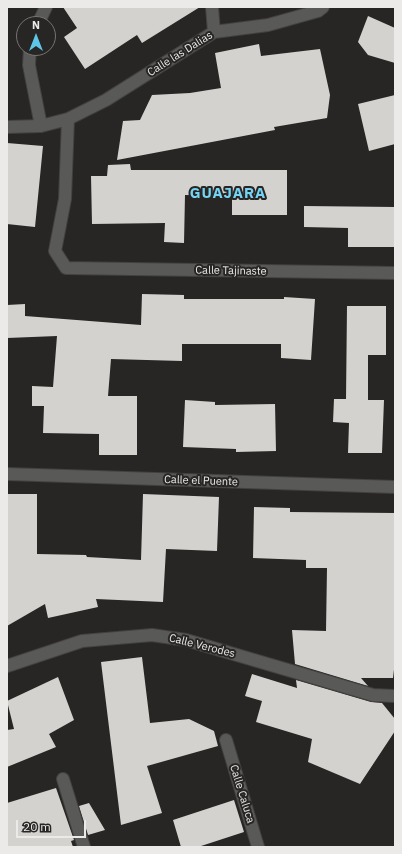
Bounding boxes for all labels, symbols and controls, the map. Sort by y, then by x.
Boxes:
north arrow [16,16,56,56]
text: N [32,18,40,32]
street label: Calle las Dalias [145,29,215,79]
district label: GUAJARA [190,185,266,203]
street label: Calle Tajinaste [195,264,267,278]
street label: Calle el Puente [164,473,238,489]
street label: Calle Verodes [168,631,236,661]
street label: Calle Caluca [227,763,257,825]
scale bar [18,812,88,838]
text: 20 m [23,819,51,834]

